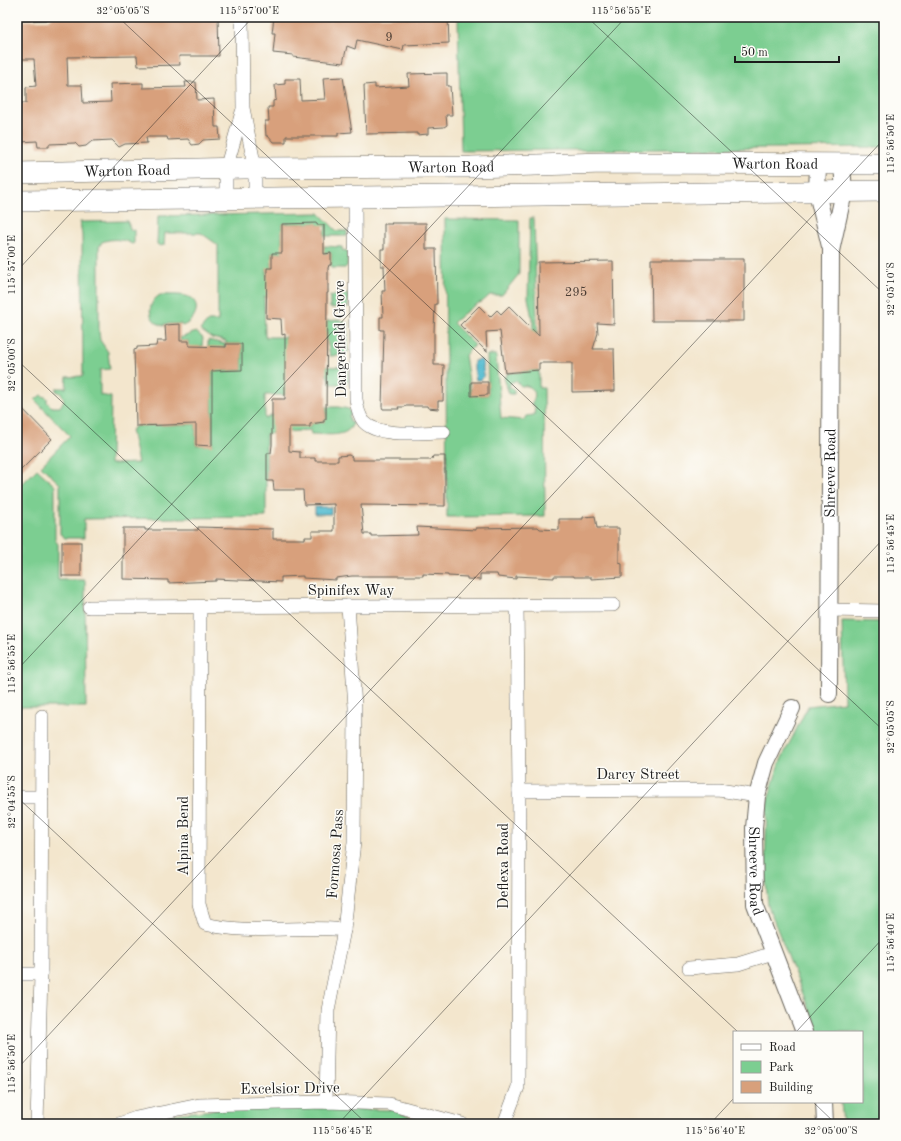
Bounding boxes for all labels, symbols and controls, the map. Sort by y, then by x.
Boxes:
text: 32°05'05"S [96,6,150,16]
text: 115°57'00"E [219,6,279,16]
text: 115°56'55"E [591,6,651,16]
house number: 9 [385,31,393,44]
scale bar [735,38,839,64]
text: 50 m [741,46,768,59]
text: 115°56'50"E [886,114,896,174]
street label: Warton Road [731,157,819,173]
street label: Warton Road [407,160,495,176]
street label: Warton Road [83,164,171,181]
text: 115°57'00"E [7,235,17,295]
text: 32°05'10"S [886,262,896,316]
street label: Dangerfield Grove [333,280,350,398]
house number: 295 [565,286,587,299]
text: 32°05'00"S [7,338,17,392]
street label: Shreeve Road [824,428,839,518]
text: 115°56'45"E [886,514,896,574]
street label: Spinifex Way [307,584,395,599]
text: 115°56'55"E [7,634,17,694]
text: 32°05'05"S [886,700,896,754]
street label: Darcy Street [596,768,680,783]
text: 32°04'55"S [7,775,17,829]
street label: Alpina Bend [177,796,192,876]
street label: Formosa Pass [326,809,347,900]
street label: Deflexa Road [497,823,512,909]
street label: Shreeve Road [745,826,765,918]
text: 115°56'40"E [886,913,896,973]
legend [733,1031,863,1103]
text: 115°56'50"E [7,1034,17,1094]
text: Road [769,1042,796,1054]
text: Park [769,1062,794,1074]
street label: Excelsior Drive [240,1081,340,1098]
text: Building [769,1082,813,1094]
text: 115°56'45"E [312,1126,372,1136]
text: 115°56'40"E [685,1126,745,1136]
text: 32°05'00"S [804,1126,858,1136]

